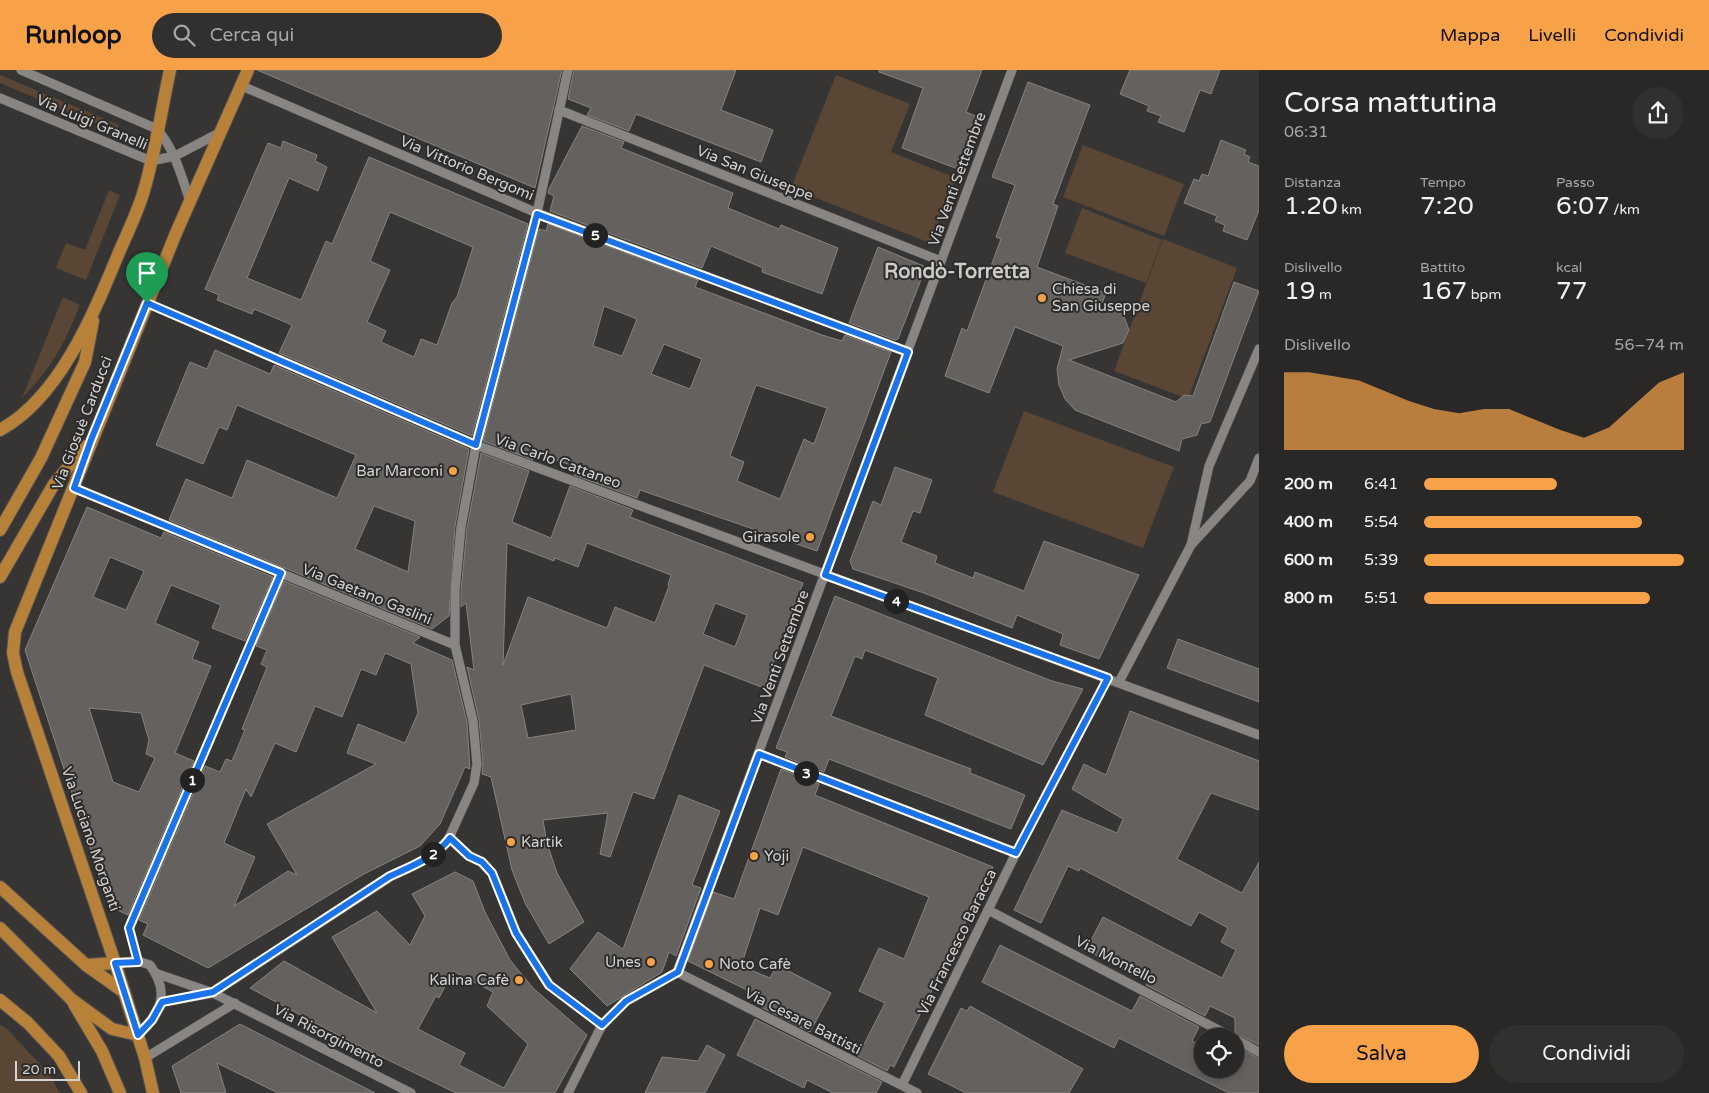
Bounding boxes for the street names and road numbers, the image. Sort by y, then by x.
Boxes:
street label: Via Luigi Granelli [34,90,150,154]
street label: Via Venti Settembre [924,109,990,249]
street label: Via Vittorio Bergomi [397,132,537,204]
street label: Via San Giuseppe [694,141,816,205]
street label: Via Giosuè Carducci [48,354,116,492]
street label: Via Carlo Cattaneo [492,430,624,492]
street label: Via Gaetano Gaslini [300,560,434,628]
street label: Via Venti Settembre [747,587,813,727]
street label: Via Luciano Morganti [58,764,124,914]
street label: Via Francesco Baracca [914,866,1000,1018]
street label: Via Montello [1072,932,1160,988]
street label: Via Cesare Battisti [741,984,865,1058]
street label: Via Risorgimento [271,1000,387,1072]

